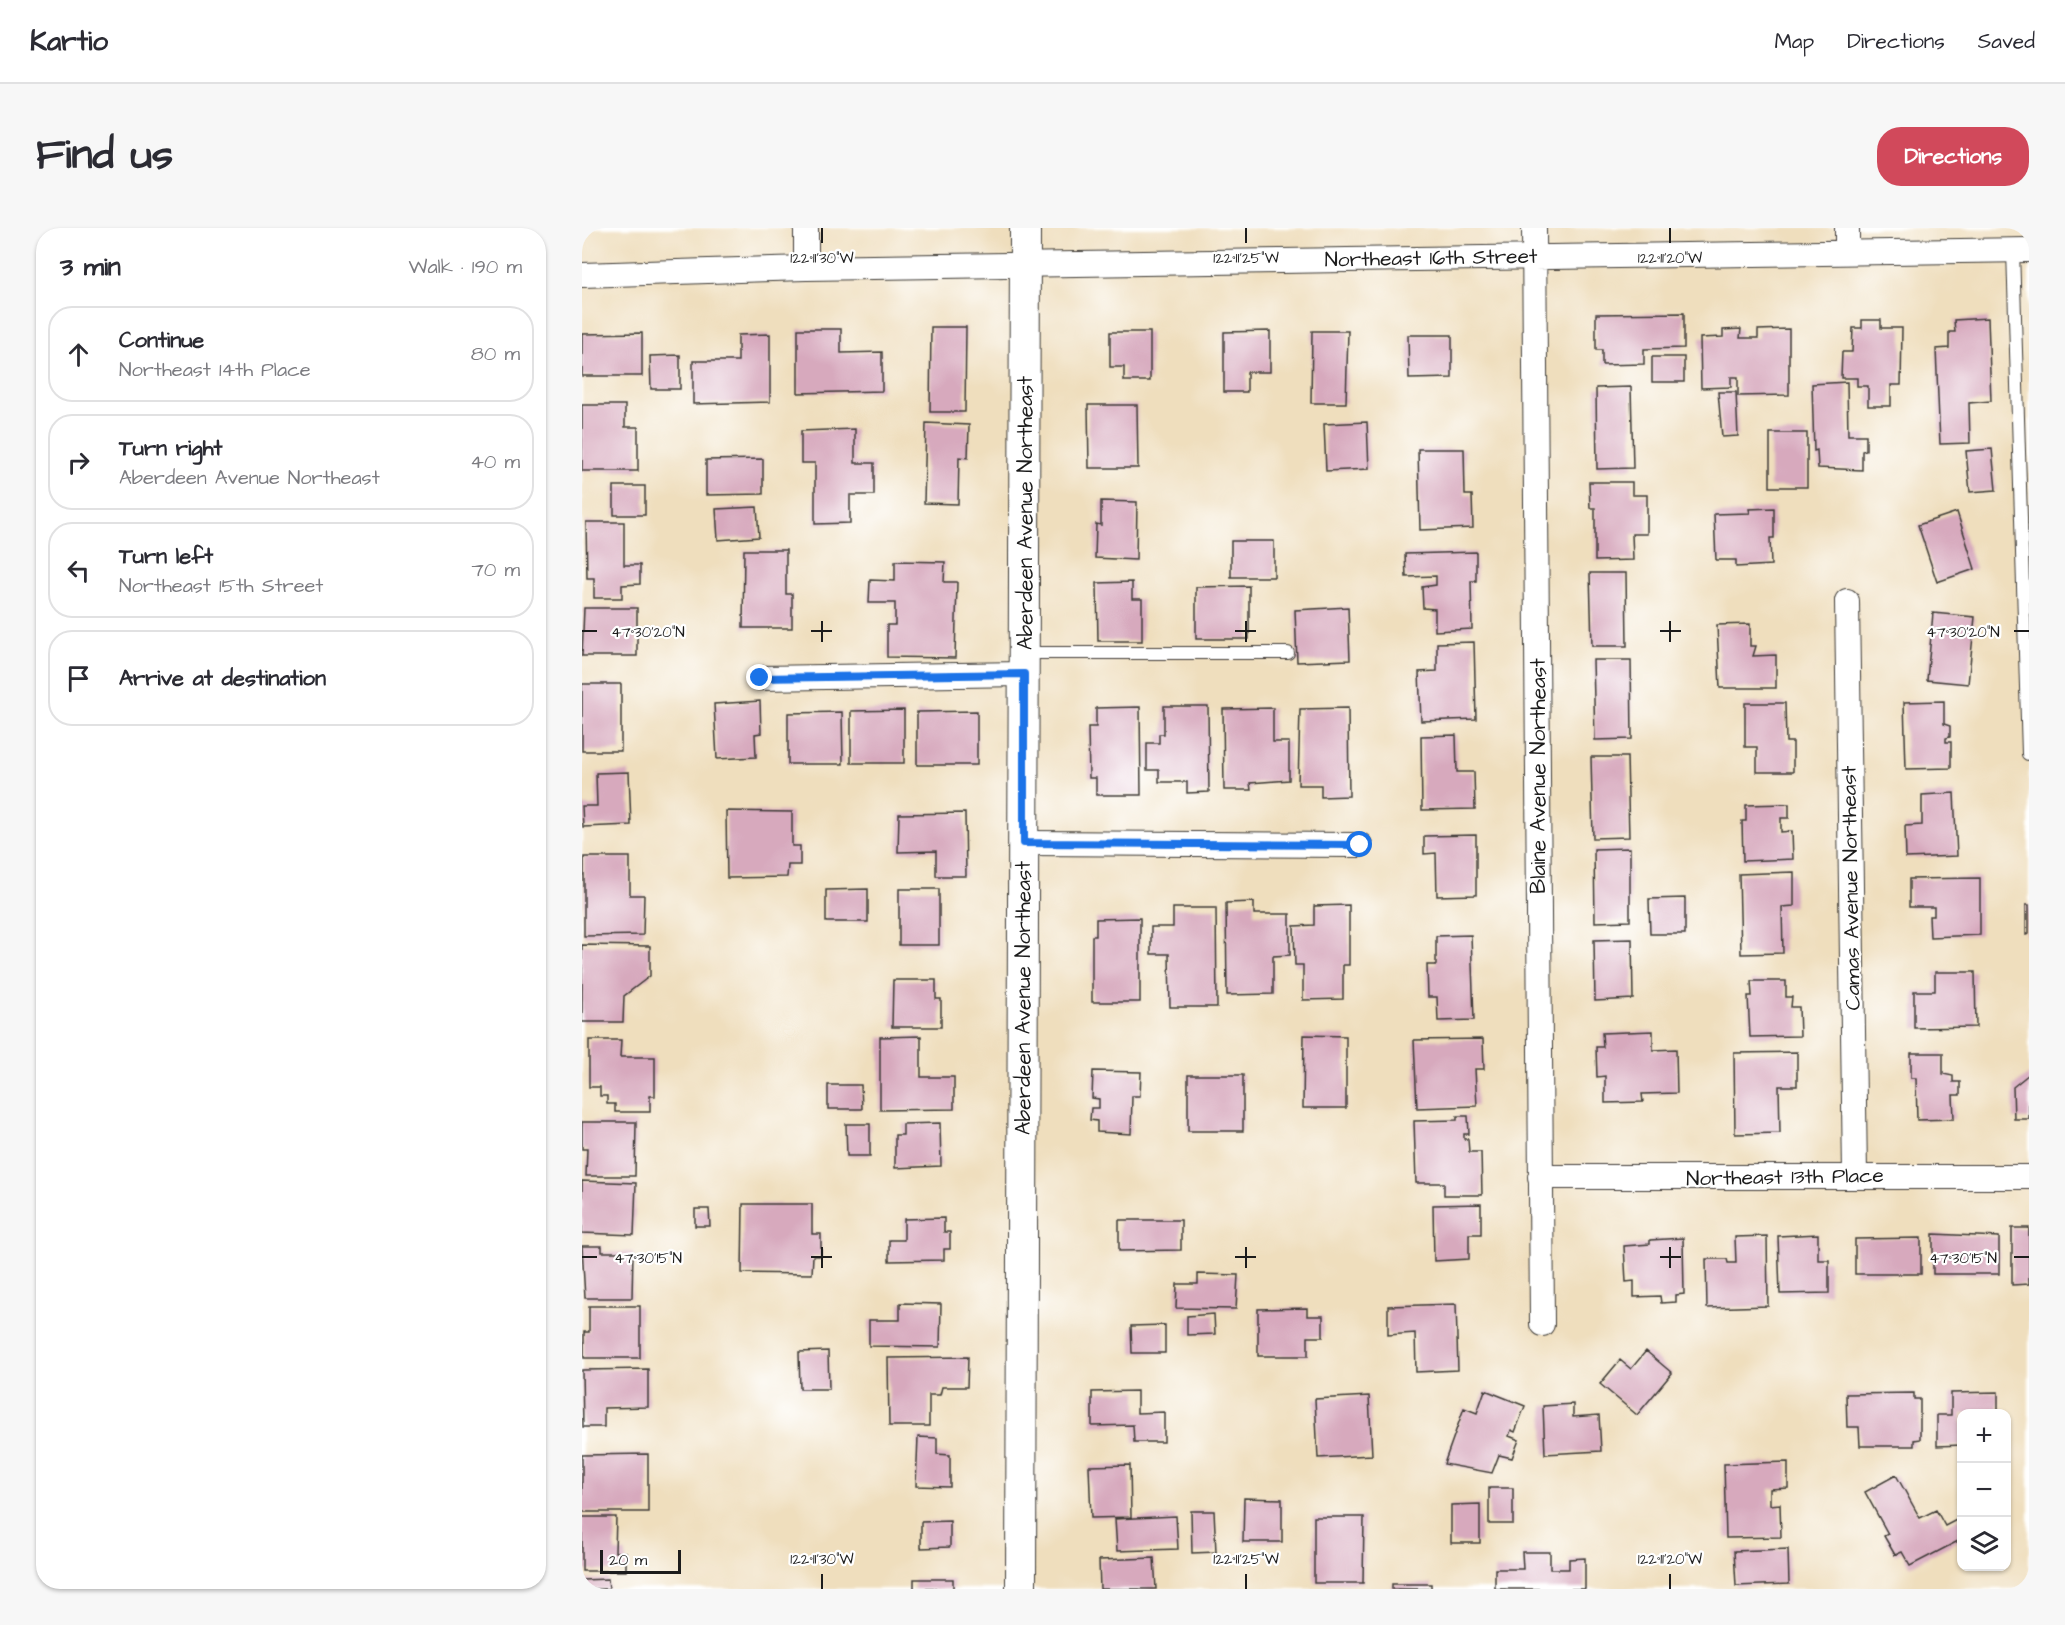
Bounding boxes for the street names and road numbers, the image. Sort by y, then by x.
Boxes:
street label: Northeast 16th Street [1324,242,1538,274]
street label: Aberdeen Avenue Northeast [1011,376,1040,650]
street label: Blaine Avenue Northeast [1524,658,1553,894]
street label: Camas Avenue Northeast [1834,765,1868,1011]
street label: Aberdeen Avenue Northeast [1009,861,1038,1135]
street label: Northeast 13th Place [1686,1161,1884,1193]

